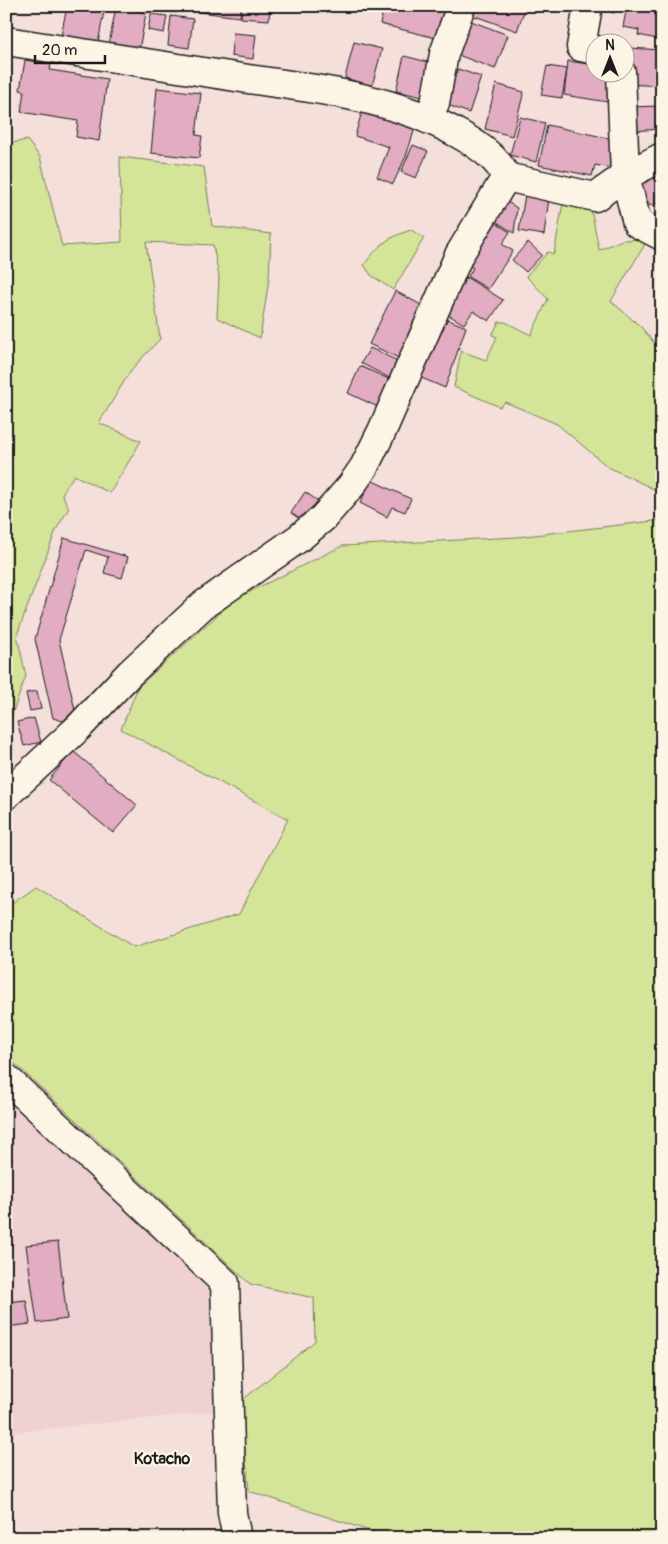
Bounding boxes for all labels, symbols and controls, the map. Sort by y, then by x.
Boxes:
scale bar [35,32,105,64]
north arrow [586,32,636,82]
text: N [605,37,615,54]
text: 20 m [42,41,77,60]
district label: Kotacho [134,1449,191,1469]

